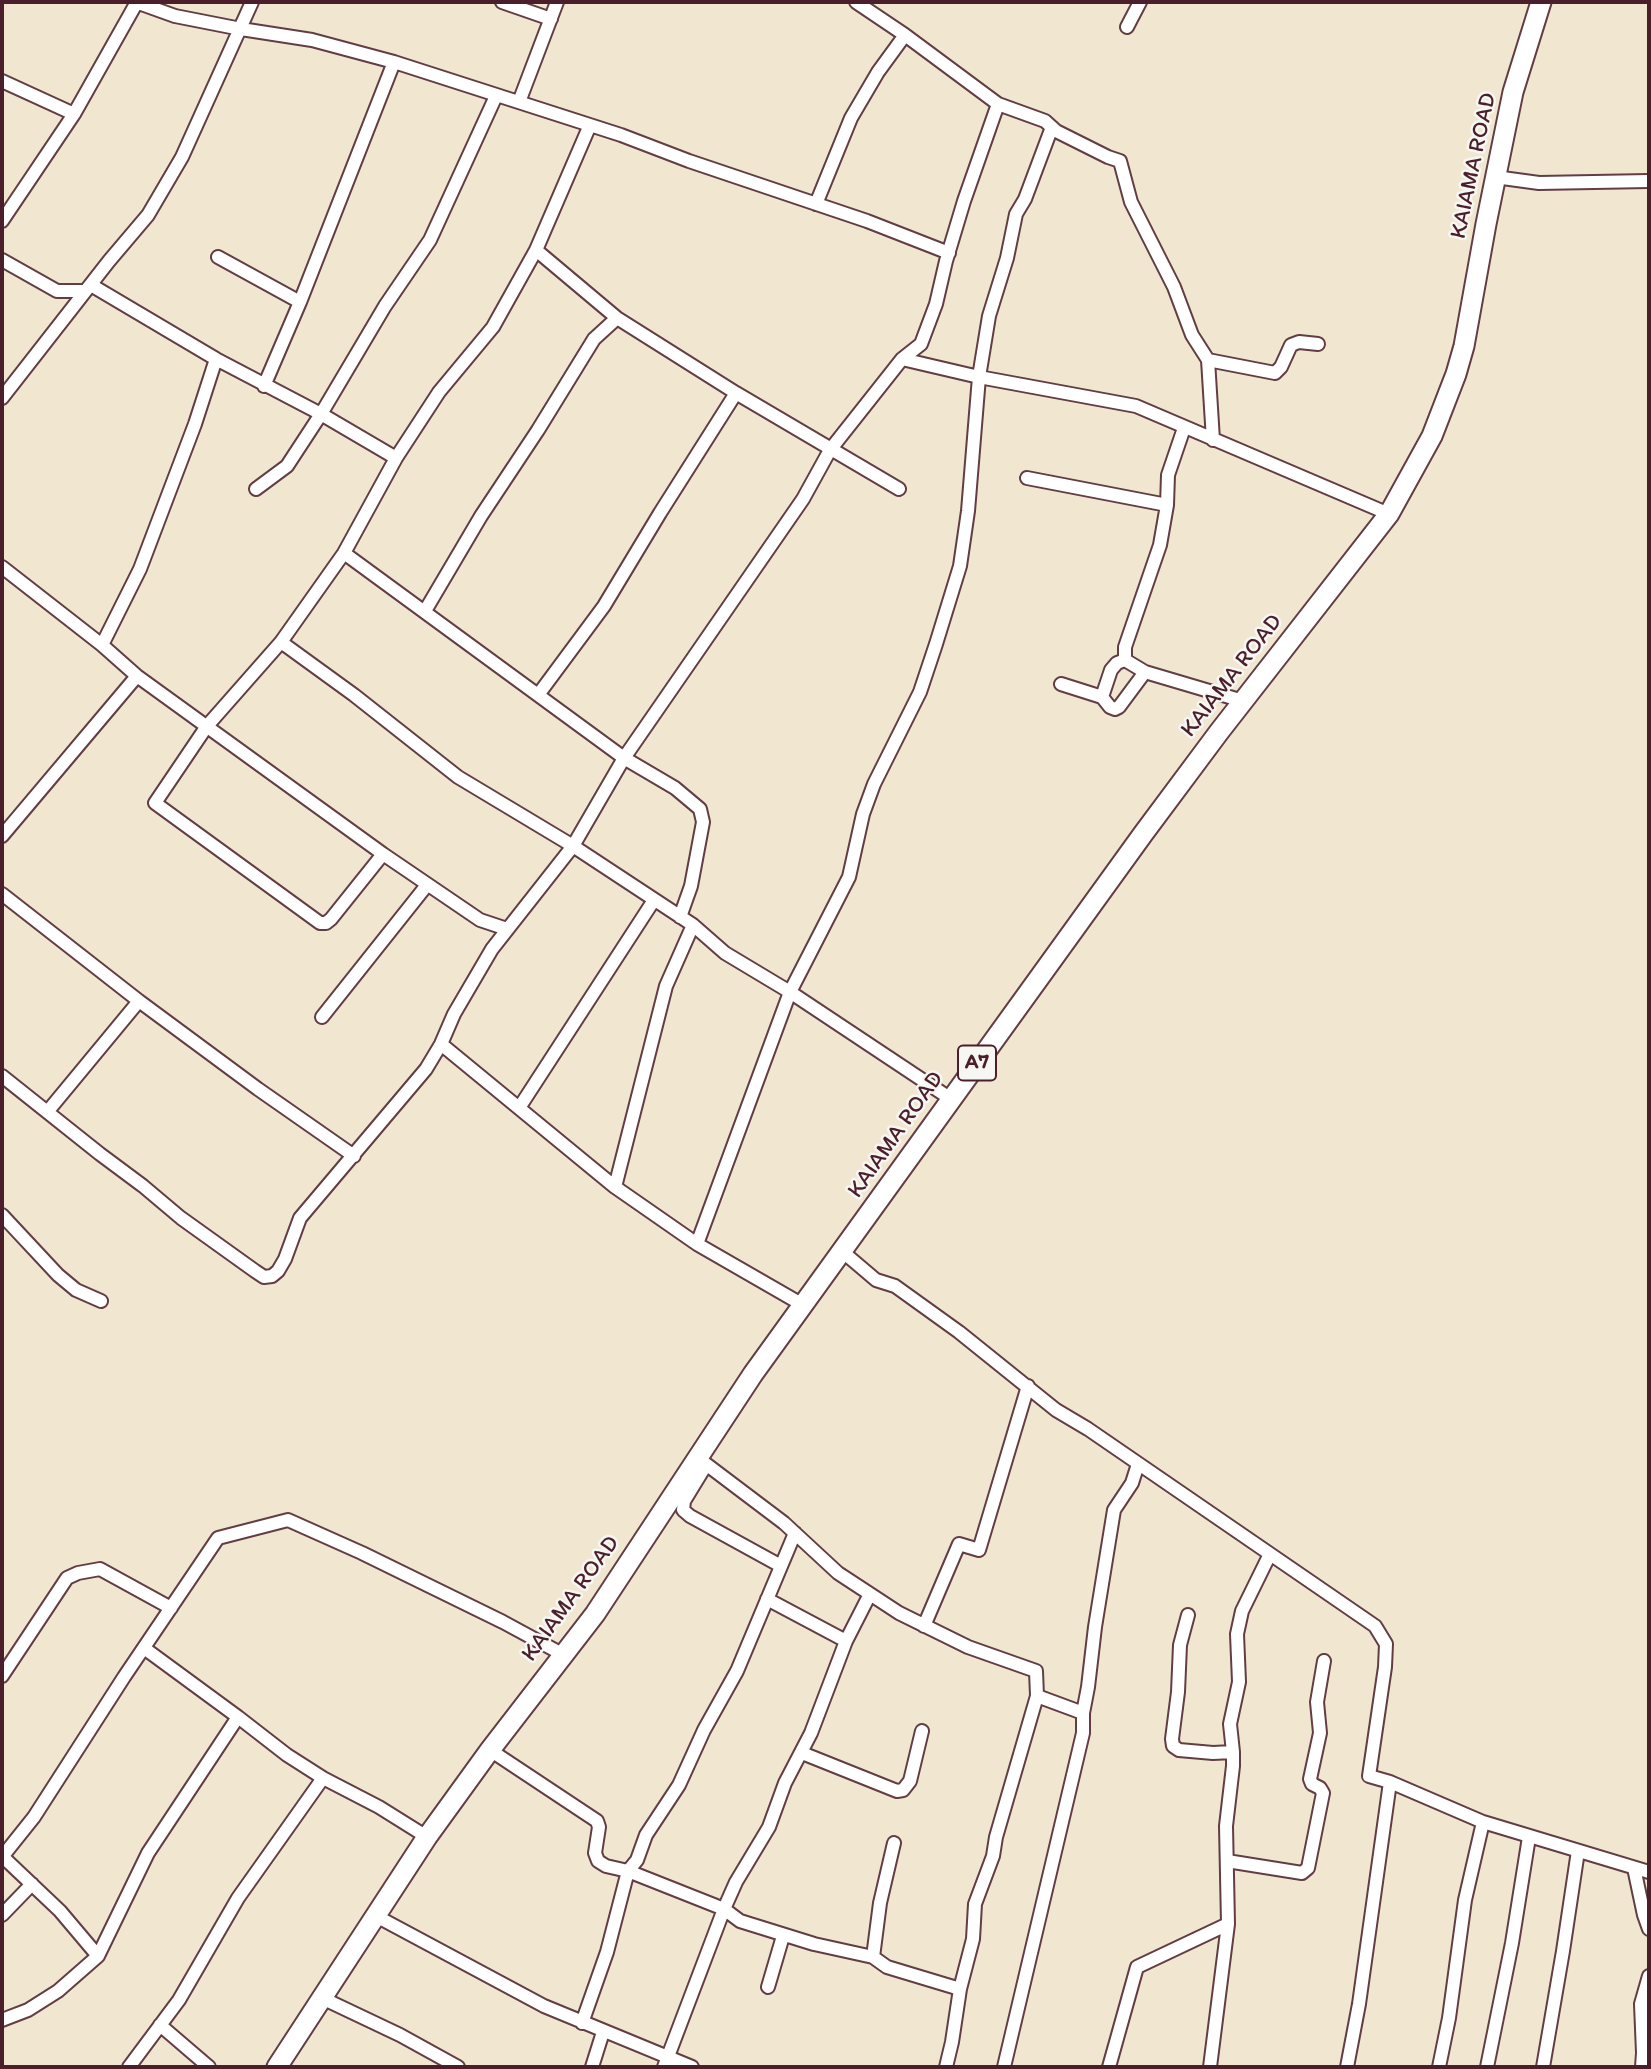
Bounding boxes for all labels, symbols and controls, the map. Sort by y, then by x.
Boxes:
street label: KAIAMA ROAD [1445,91,1503,241]
street label: KAIAMA ROAD [1175,609,1289,743]
road number: A7 [958,1046,996,1080]
street label: KAIAMA ROAD [842,1066,950,1204]
street label: KAIAMA ROAD [516,1531,626,1667]

